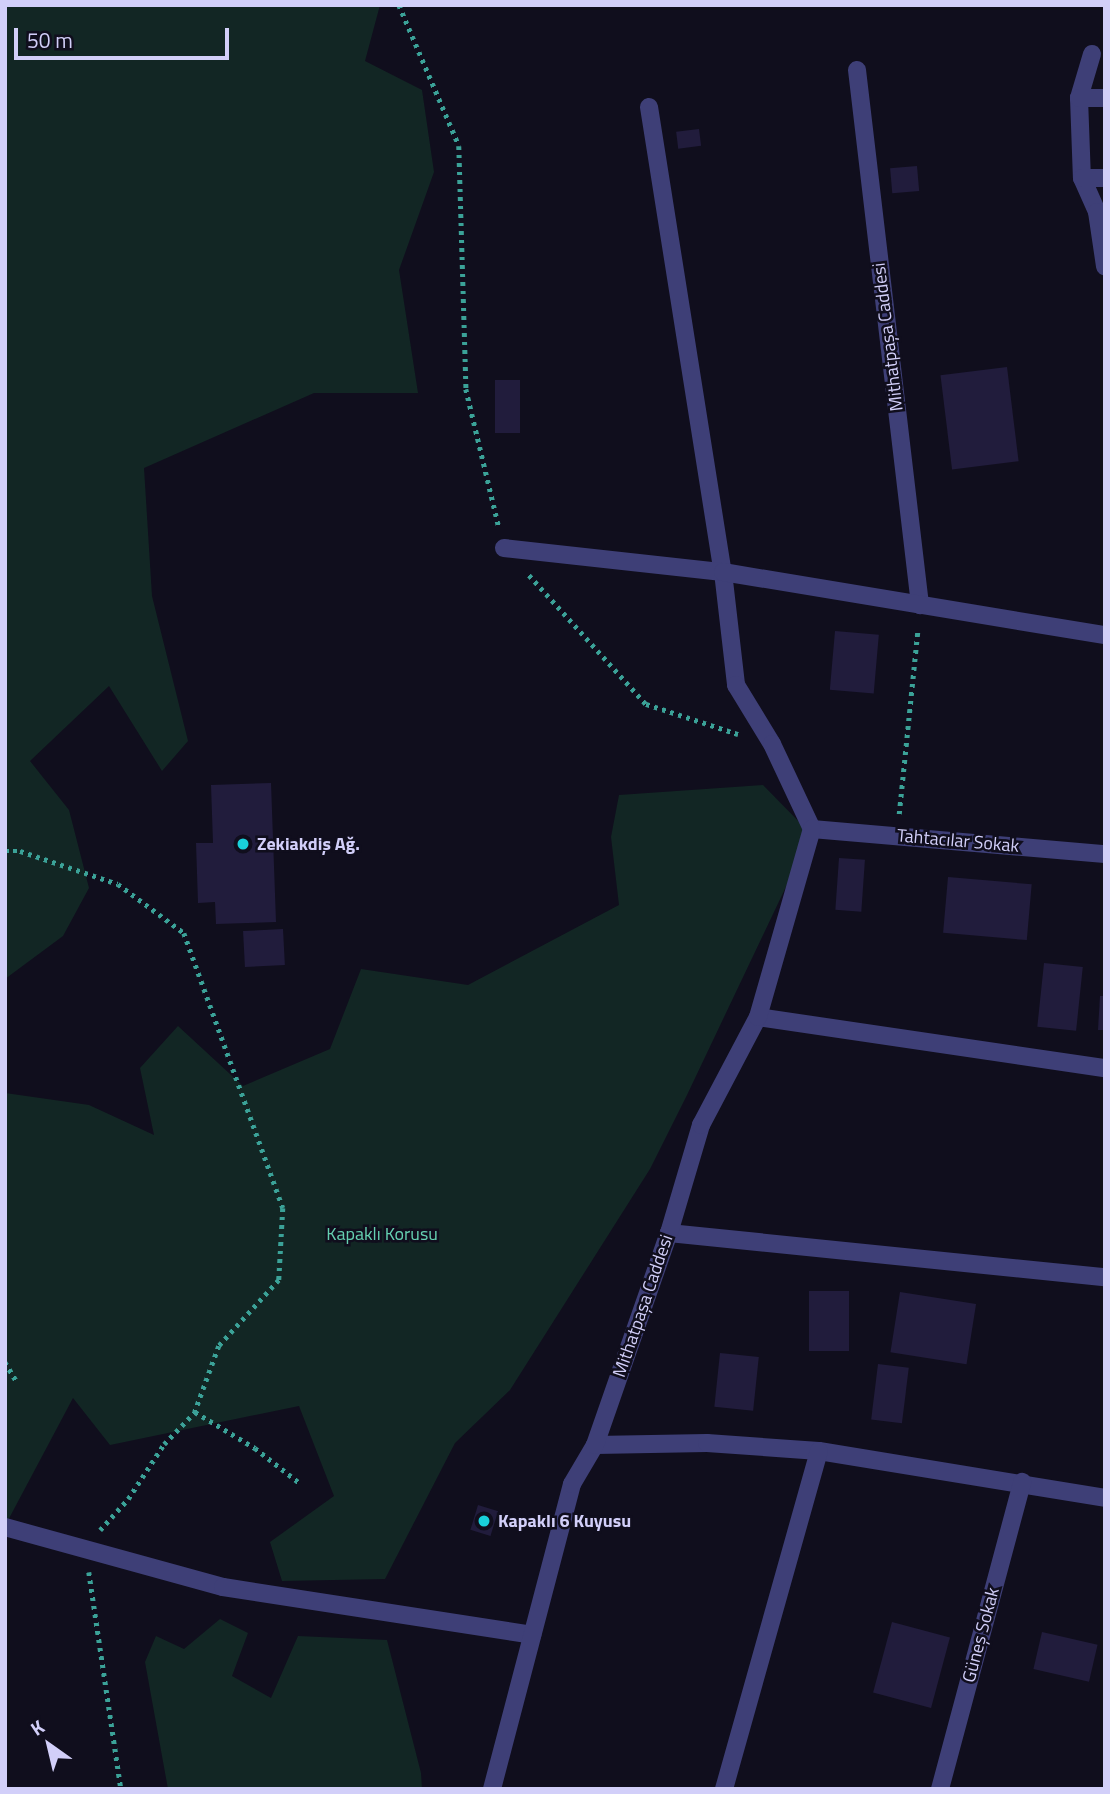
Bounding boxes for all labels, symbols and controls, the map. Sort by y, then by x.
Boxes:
scale bar [18,14,233,58]
text: 50 m [27,24,73,56]
street label: Mithatpaşa Caddesi [868,261,908,413]
street label: Tahtacılar Sokak [896,825,1020,857]
place label: Zekiakdiş Ağ. [257,833,360,855]
marker: Zekiakdiş Ağ. [235,836,251,852]
park label: Kapaklı Korusu [326,1223,438,1245]
street label: Mithatpaşa Caddesi [608,1232,678,1380]
place label: Kapaklı 6 Kuyusu [498,1510,631,1532]
marker: Kapaklı 6 Kuyusu [476,1513,492,1529]
street label: Güneş Sokak [958,1585,1004,1685]
north arrow [14,1710,84,1780]
text: K [24,1712,50,1742]

